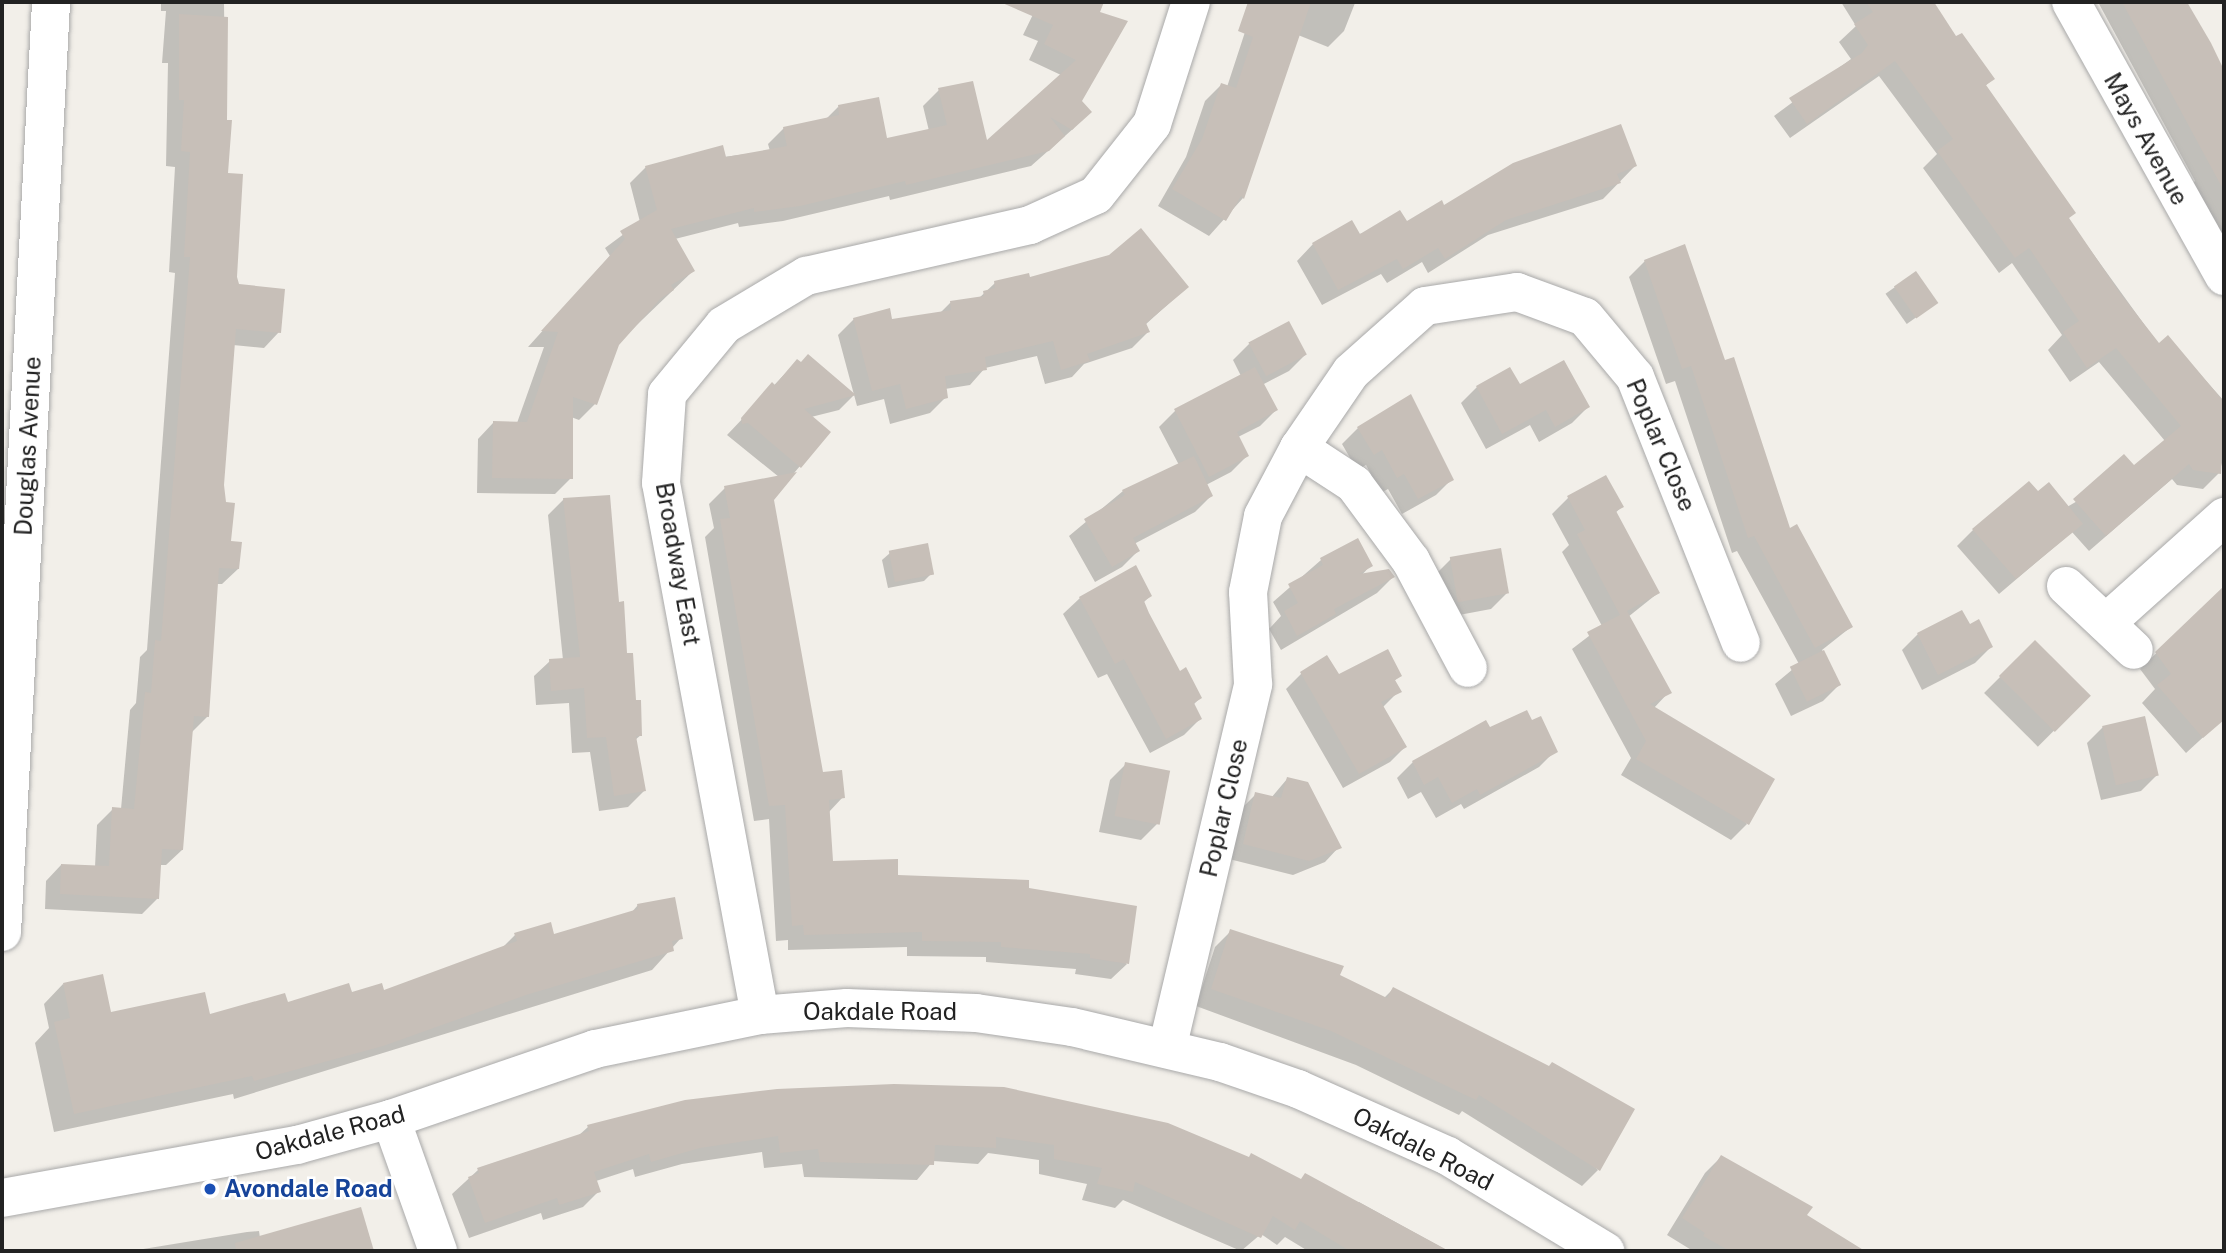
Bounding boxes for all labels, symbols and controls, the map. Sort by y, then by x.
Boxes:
street label: Mays Avenue [2098,68,2194,210]
street label: Douglas Avenue [9,356,47,536]
street label: Poplar Close [1620,374,1702,516]
street label: Broadway East [649,480,707,648]
street label: Poplar Close [1194,736,1254,880]
street label: Oakdale Road [803,998,957,1026]
street label: Oakdale Road [252,1099,408,1167]
street label: Oakdale Road [1348,1101,1498,1197]
place label: Avondale Road [224,1175,393,1203]
marker: Avondale Road [202,1181,218,1197]

